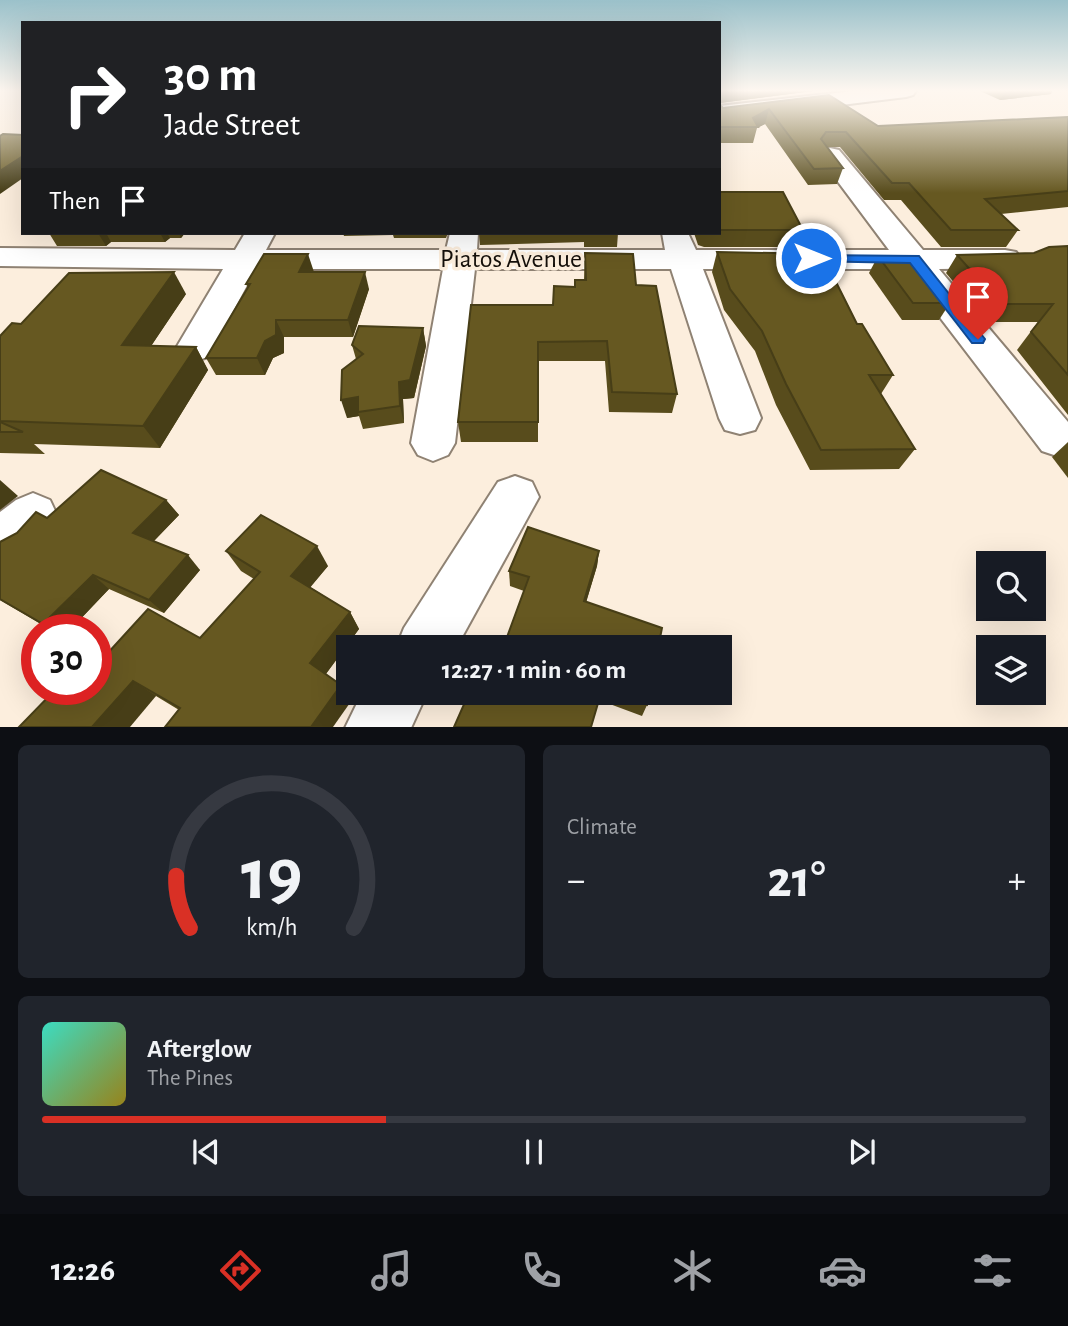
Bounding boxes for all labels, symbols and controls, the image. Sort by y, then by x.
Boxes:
icon: right [49,49,140,140]
text: 30 m [164,51,258,100]
text: Jade Street [164,109,300,141]
icon: arrive [114,182,152,220]
text: Then [49,188,100,214]
position arrow [774,221,848,295]
street label: Piatos Avenue [440,246,582,272]
pin [948,267,1008,339]
icon: arrive [959,278,997,316]
map controls [976,551,1046,705]
button: search [976,551,1046,621]
speed limit sign: 30 [21,614,112,705]
button: layers [976,635,1046,705]
text: 12:27 · 1 min · 60 m [442,657,626,683]
text: Climate [567,816,637,839]
text: 19 [241,840,302,913]
text: 21° [767,854,826,906]
text: − [567,862,585,900]
text: + [1008,862,1026,900]
text: km/h [246,914,297,939]
text: Afterglow [147,1036,251,1062]
text: The Pines [147,1067,233,1090]
icon: previous [187,1133,225,1171]
icon: pause [515,1133,553,1171]
icon: next [843,1133,881,1171]
icon: directions [216,1246,265,1295]
icon: music [367,1246,416,1295]
icon: phone [517,1246,566,1295]
icon: climate [668,1246,717,1295]
icon: car [818,1246,867,1295]
icon: filters [968,1246,1017,1295]
text: 12:26 [51,1254,115,1286]

